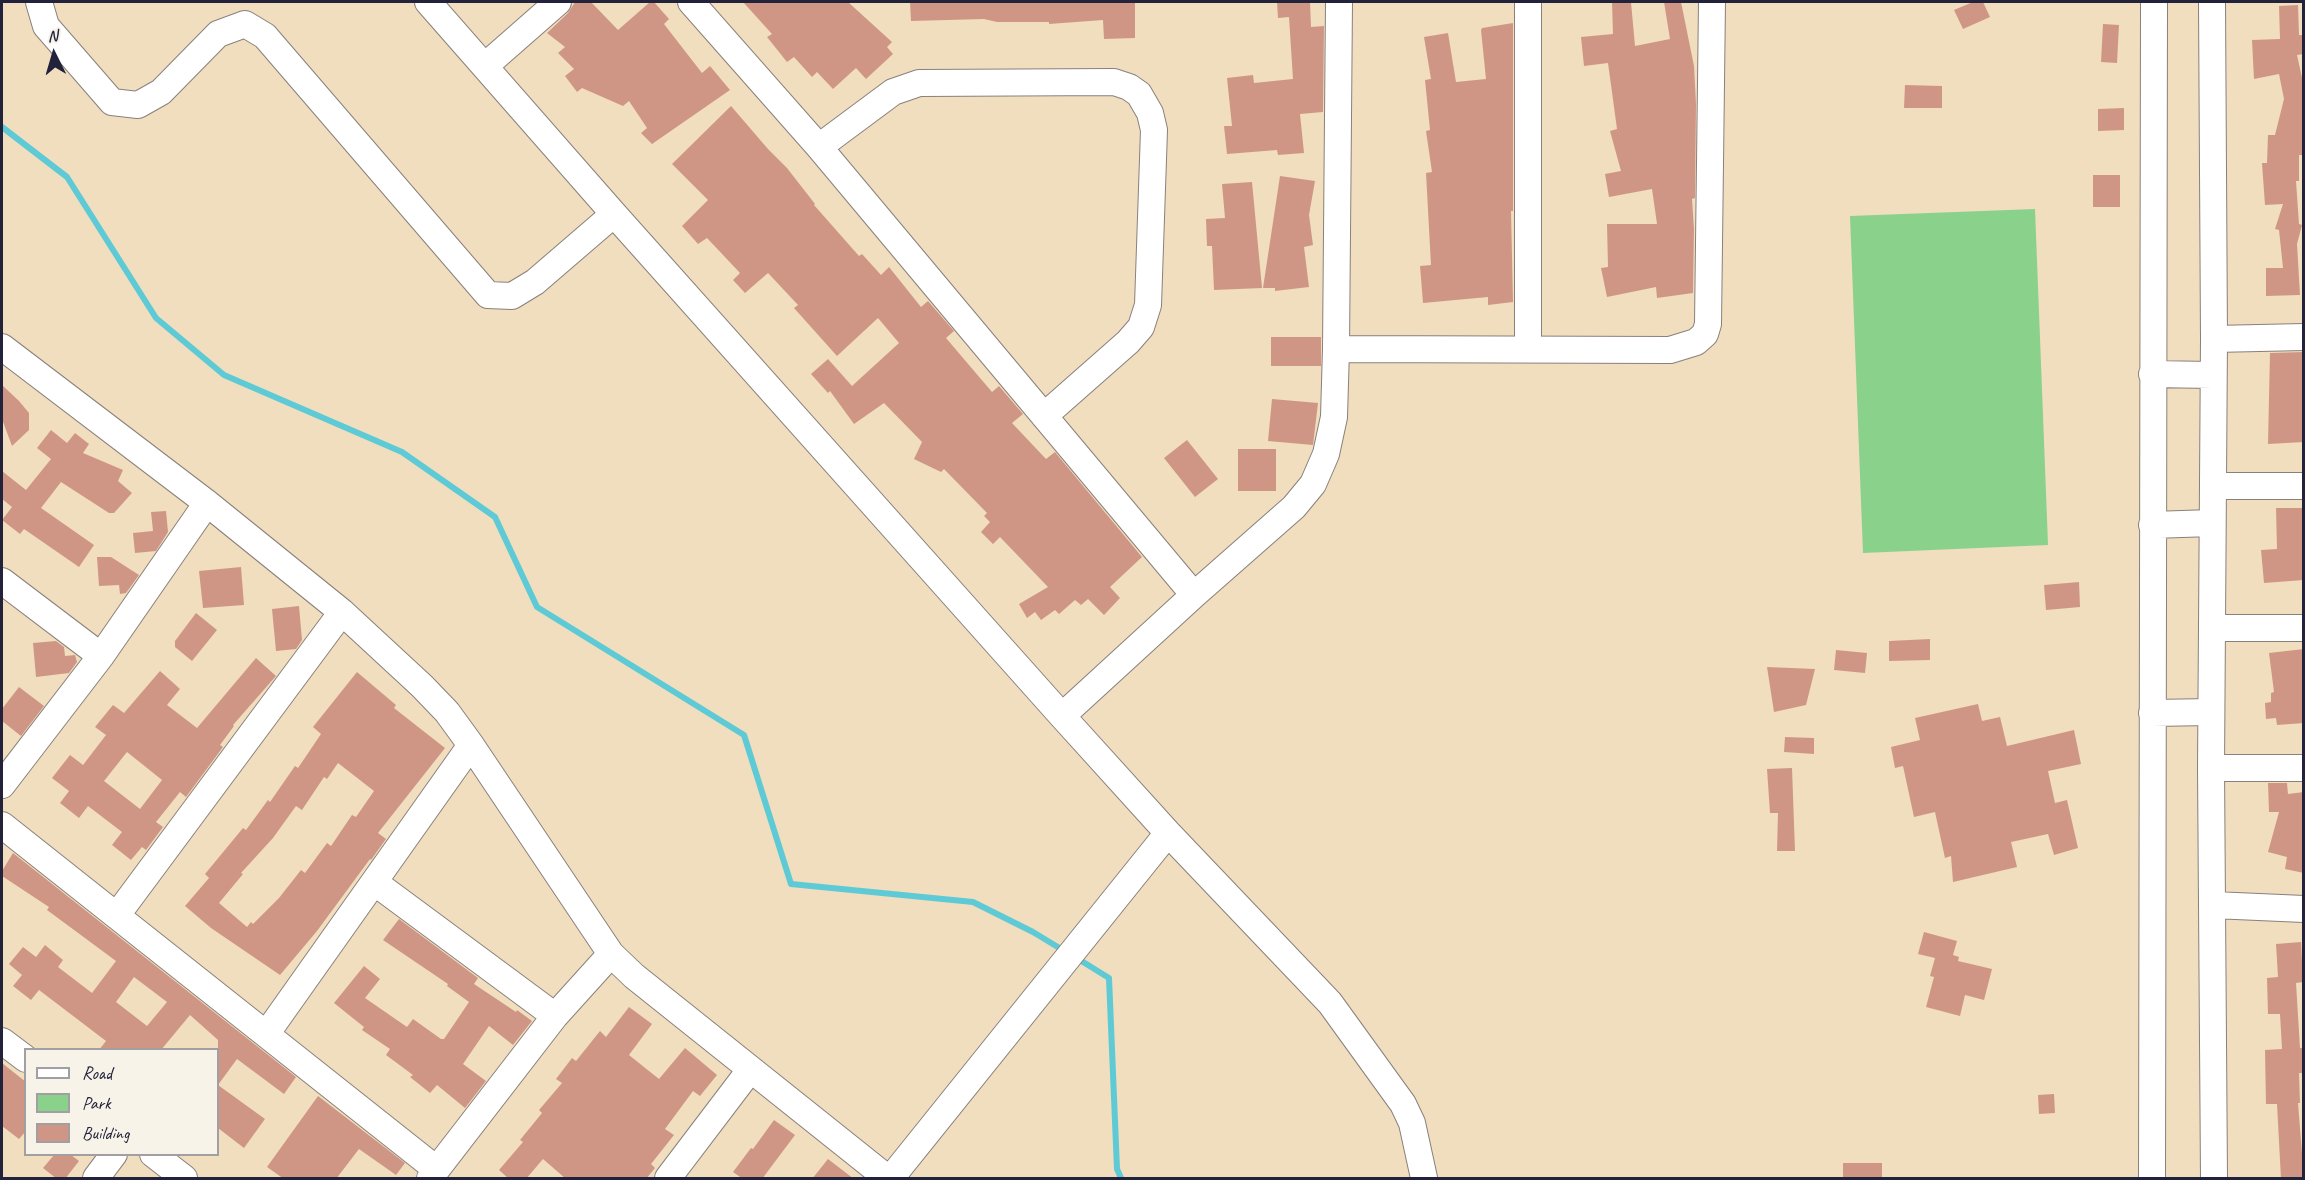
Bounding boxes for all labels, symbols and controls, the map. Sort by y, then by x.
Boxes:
north arrow [24,24,84,84]
text: N [47,26,58,46]
legend [24,1048,219,1156]
text: Road [82,1062,112,1084]
text: Park [82,1092,111,1114]
text: Building [82,1122,129,1144]

